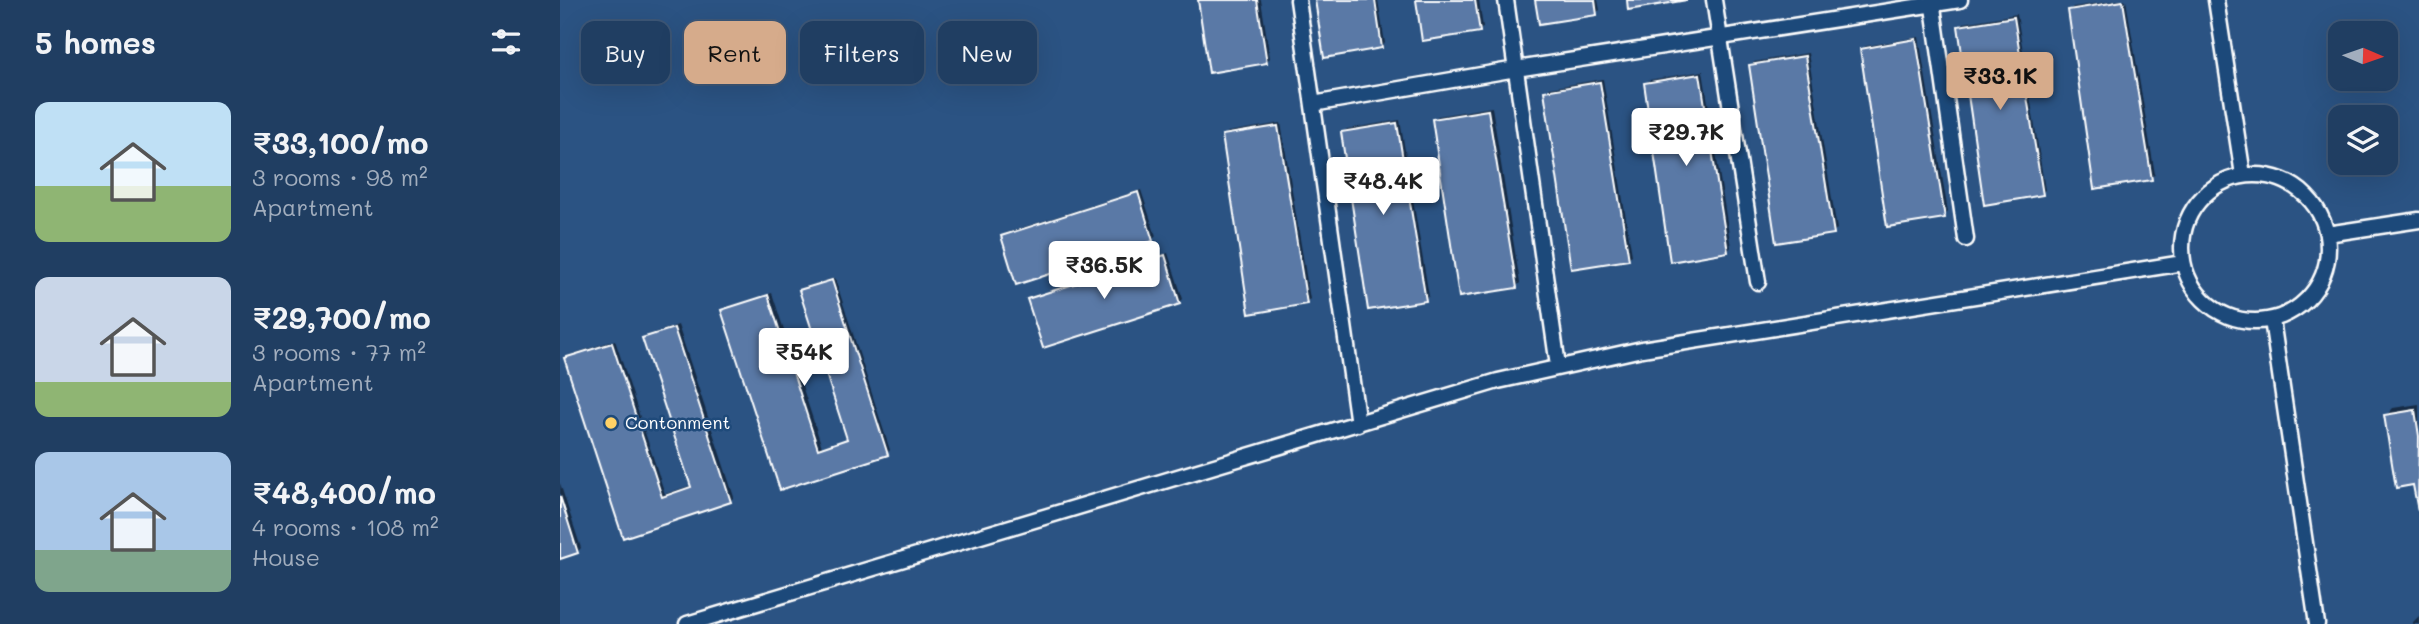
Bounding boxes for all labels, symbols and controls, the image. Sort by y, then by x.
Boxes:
chip: Buy [581,21,670,84]
chip: Rent [684,21,786,84]
chip: Filters [800,21,924,84]
chip: New [938,21,1037,84]
north arrow [2328,21,2398,91]
map controls [2328,21,2398,175]
text: 5 homes [35,22,156,62]
icon: filters [487,23,525,61]
pin: ₹33.1K [1943,52,2057,112]
text: ₹33.1K [1962,60,2038,90]
button: layers [2328,105,2398,175]
pin: ₹29.7K [1629,108,1743,168]
text: ₹29.7K [1648,116,1724,146]
text: ₹33,100/mo [252,122,429,162]
icon: home [91,130,175,214]
pin: ₹48.4K [1326,158,1440,217]
text: 3 rooms · 98 m² [252,162,428,192]
text: ₹48.4K [1343,165,1423,195]
text: Apartment [252,192,374,222]
pin: ₹36.5K [1047,242,1161,301]
text: ₹36.5K [1065,249,1143,279]
text: ₹29,700/mo [252,297,431,337]
icon: home [91,305,175,389]
pin: ₹54K [763,328,845,388]
text: ₹54K [775,336,833,366]
text: 3 rooms · 77 m² [252,337,426,367]
text: Apartment [252,367,374,397]
place label: Contonment [625,410,730,434]
marker: Contonment [603,415,619,431]
text: ₹48,400/mo [252,472,436,512]
icon: home [91,480,175,564]
text: 4 rooms · 108 m² [252,512,439,542]
text: House [252,542,320,572]

